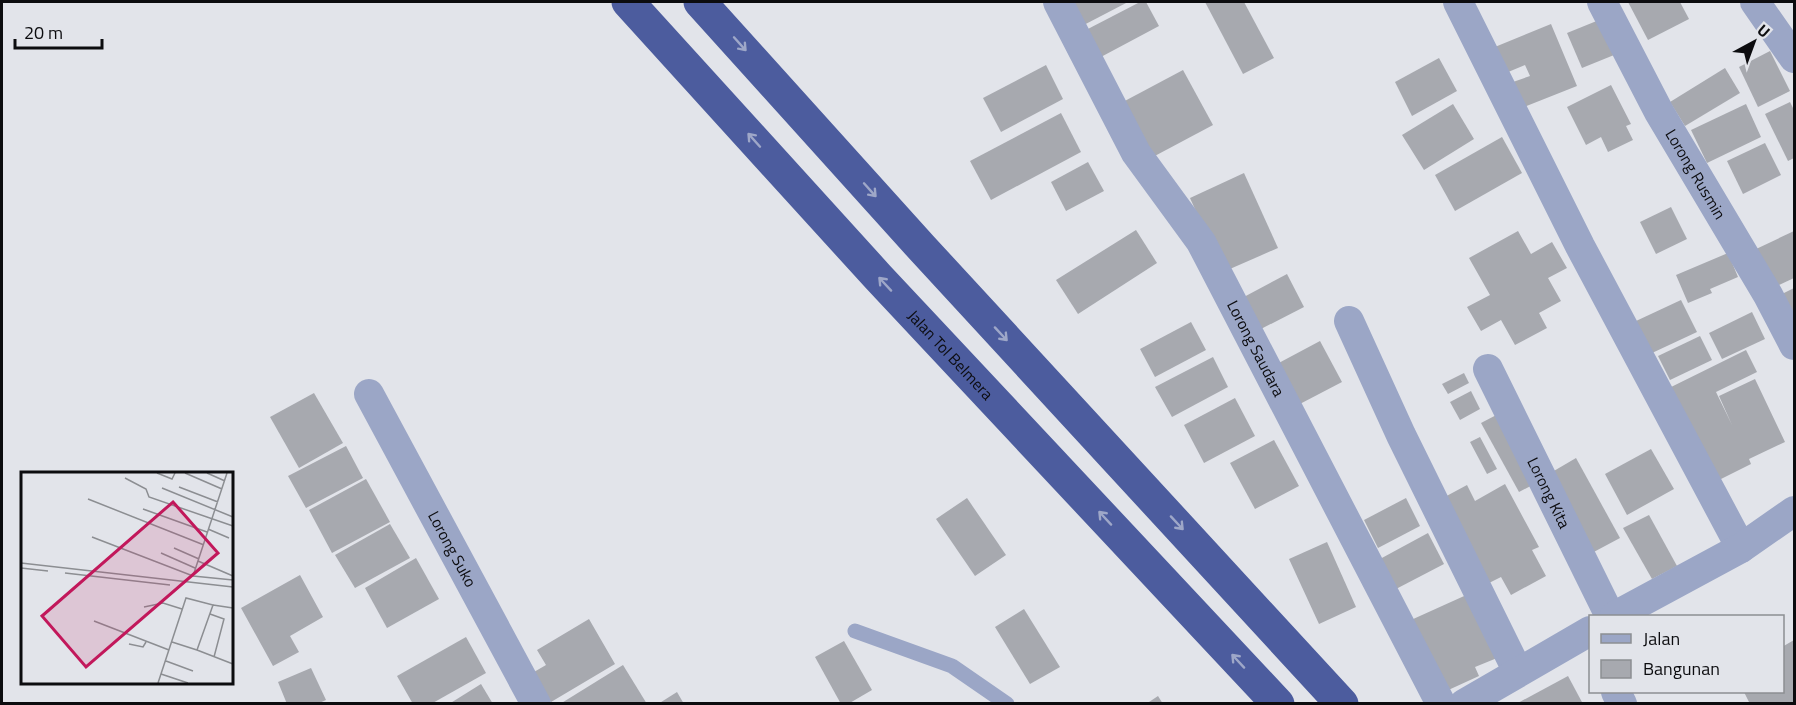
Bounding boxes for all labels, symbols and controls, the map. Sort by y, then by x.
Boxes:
scale bar [15,12,102,50]
north arrow [1724,12,1784,72]
text: U [1752,18,1776,43]
text: 20 m [24,19,63,46]
one-way arrow [733,36,747,51]
street label: Lorong Rusmin [1660,124,1732,224]
one-way arrow [747,133,761,148]
one-way arrow [863,182,877,197]
one-way arrow [878,277,892,292]
street label: Lorong Saudara [1221,296,1291,401]
street label: Jalan Tol Belmera [902,304,999,405]
one-way arrow [994,326,1009,341]
street label: Lorong Kita [1521,453,1577,532]
inset map [21,472,232,684]
street label: Lorong Suko [422,507,483,591]
one-way arrow [1097,511,1112,526]
one-way arrow [1170,515,1184,530]
legend [1589,615,1784,693]
text: Jalan [1643,625,1680,652]
one-way arrow [1231,653,1245,668]
text: Bangunan [1643,655,1720,682]

